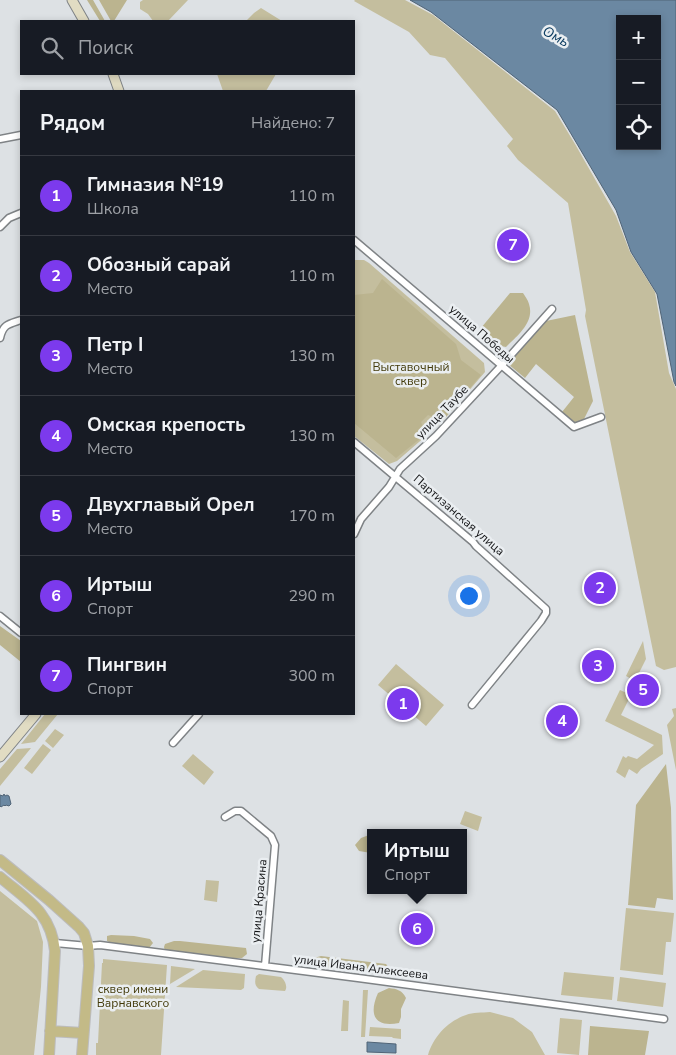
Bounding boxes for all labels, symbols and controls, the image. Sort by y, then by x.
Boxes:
map controls [616,15,661,150]
button: + [616,15,661,60]
search box [20,20,355,75]
water label: Омь [539,21,572,51]
icon: search [38,34,66,62]
text: Поиск [78,35,133,61]
button: − [616,60,661,105]
button: locate [616,105,661,150]
text: Рядом [40,109,105,137]
text: Найдено: 7 [251,112,335,134]
text: Гимназия №19 [87,172,224,198]
text: 1 [51,185,61,207]
text: 110 m [288,185,335,207]
text: Школа [87,198,139,220]
pin: 7 [497,226,529,264]
text: Обозный сарай [87,252,231,278]
text: 2 [51,265,61,287]
text: 110 m [288,265,335,287]
text: Место [87,278,133,300]
street label: улица Победы [446,301,518,367]
text: Петр I [87,332,143,358]
text: 3 [51,345,61,367]
text: 130 m [288,345,335,367]
text: Место [87,358,133,380]
park label: Выставочный сквер [372,359,450,389]
street label: улица Таубе [412,382,472,442]
text: Омская крепость [87,412,246,438]
text: 4 [51,425,61,447]
text: 130 m [288,425,335,447]
text: Место [87,438,133,460]
street label: Партизанская улица [410,471,508,559]
text: Двухглавый Орел [87,492,255,518]
text: 5 [51,505,61,527]
text: 170 m [288,505,335,527]
text: Место [87,518,133,540]
pin: 2 [584,569,616,607]
text: Иртыш [87,572,152,598]
your location [456,583,482,609]
text: 6 [51,585,61,607]
text: 290 m [288,585,335,607]
text: Спорт [87,598,133,620]
pin: 3 [582,647,614,685]
text: Пингвин [87,652,167,678]
text: 7 [51,665,61,687]
text: 300 m [288,665,335,687]
pin: 5 [627,671,659,709]
text: Спорт [87,678,133,700]
pin: 1 [387,685,419,723]
pin: 4 [546,702,578,740]
popup [367,829,467,894]
text: Иртыш [384,838,450,864]
street label: улица Красина [247,858,271,944]
text: Спорт [384,864,430,886]
pin: 6 [401,910,433,948]
street label: улица Ивана Алексеева [293,951,429,983]
park label: сквер имени Варнавского [97,981,169,1011]

